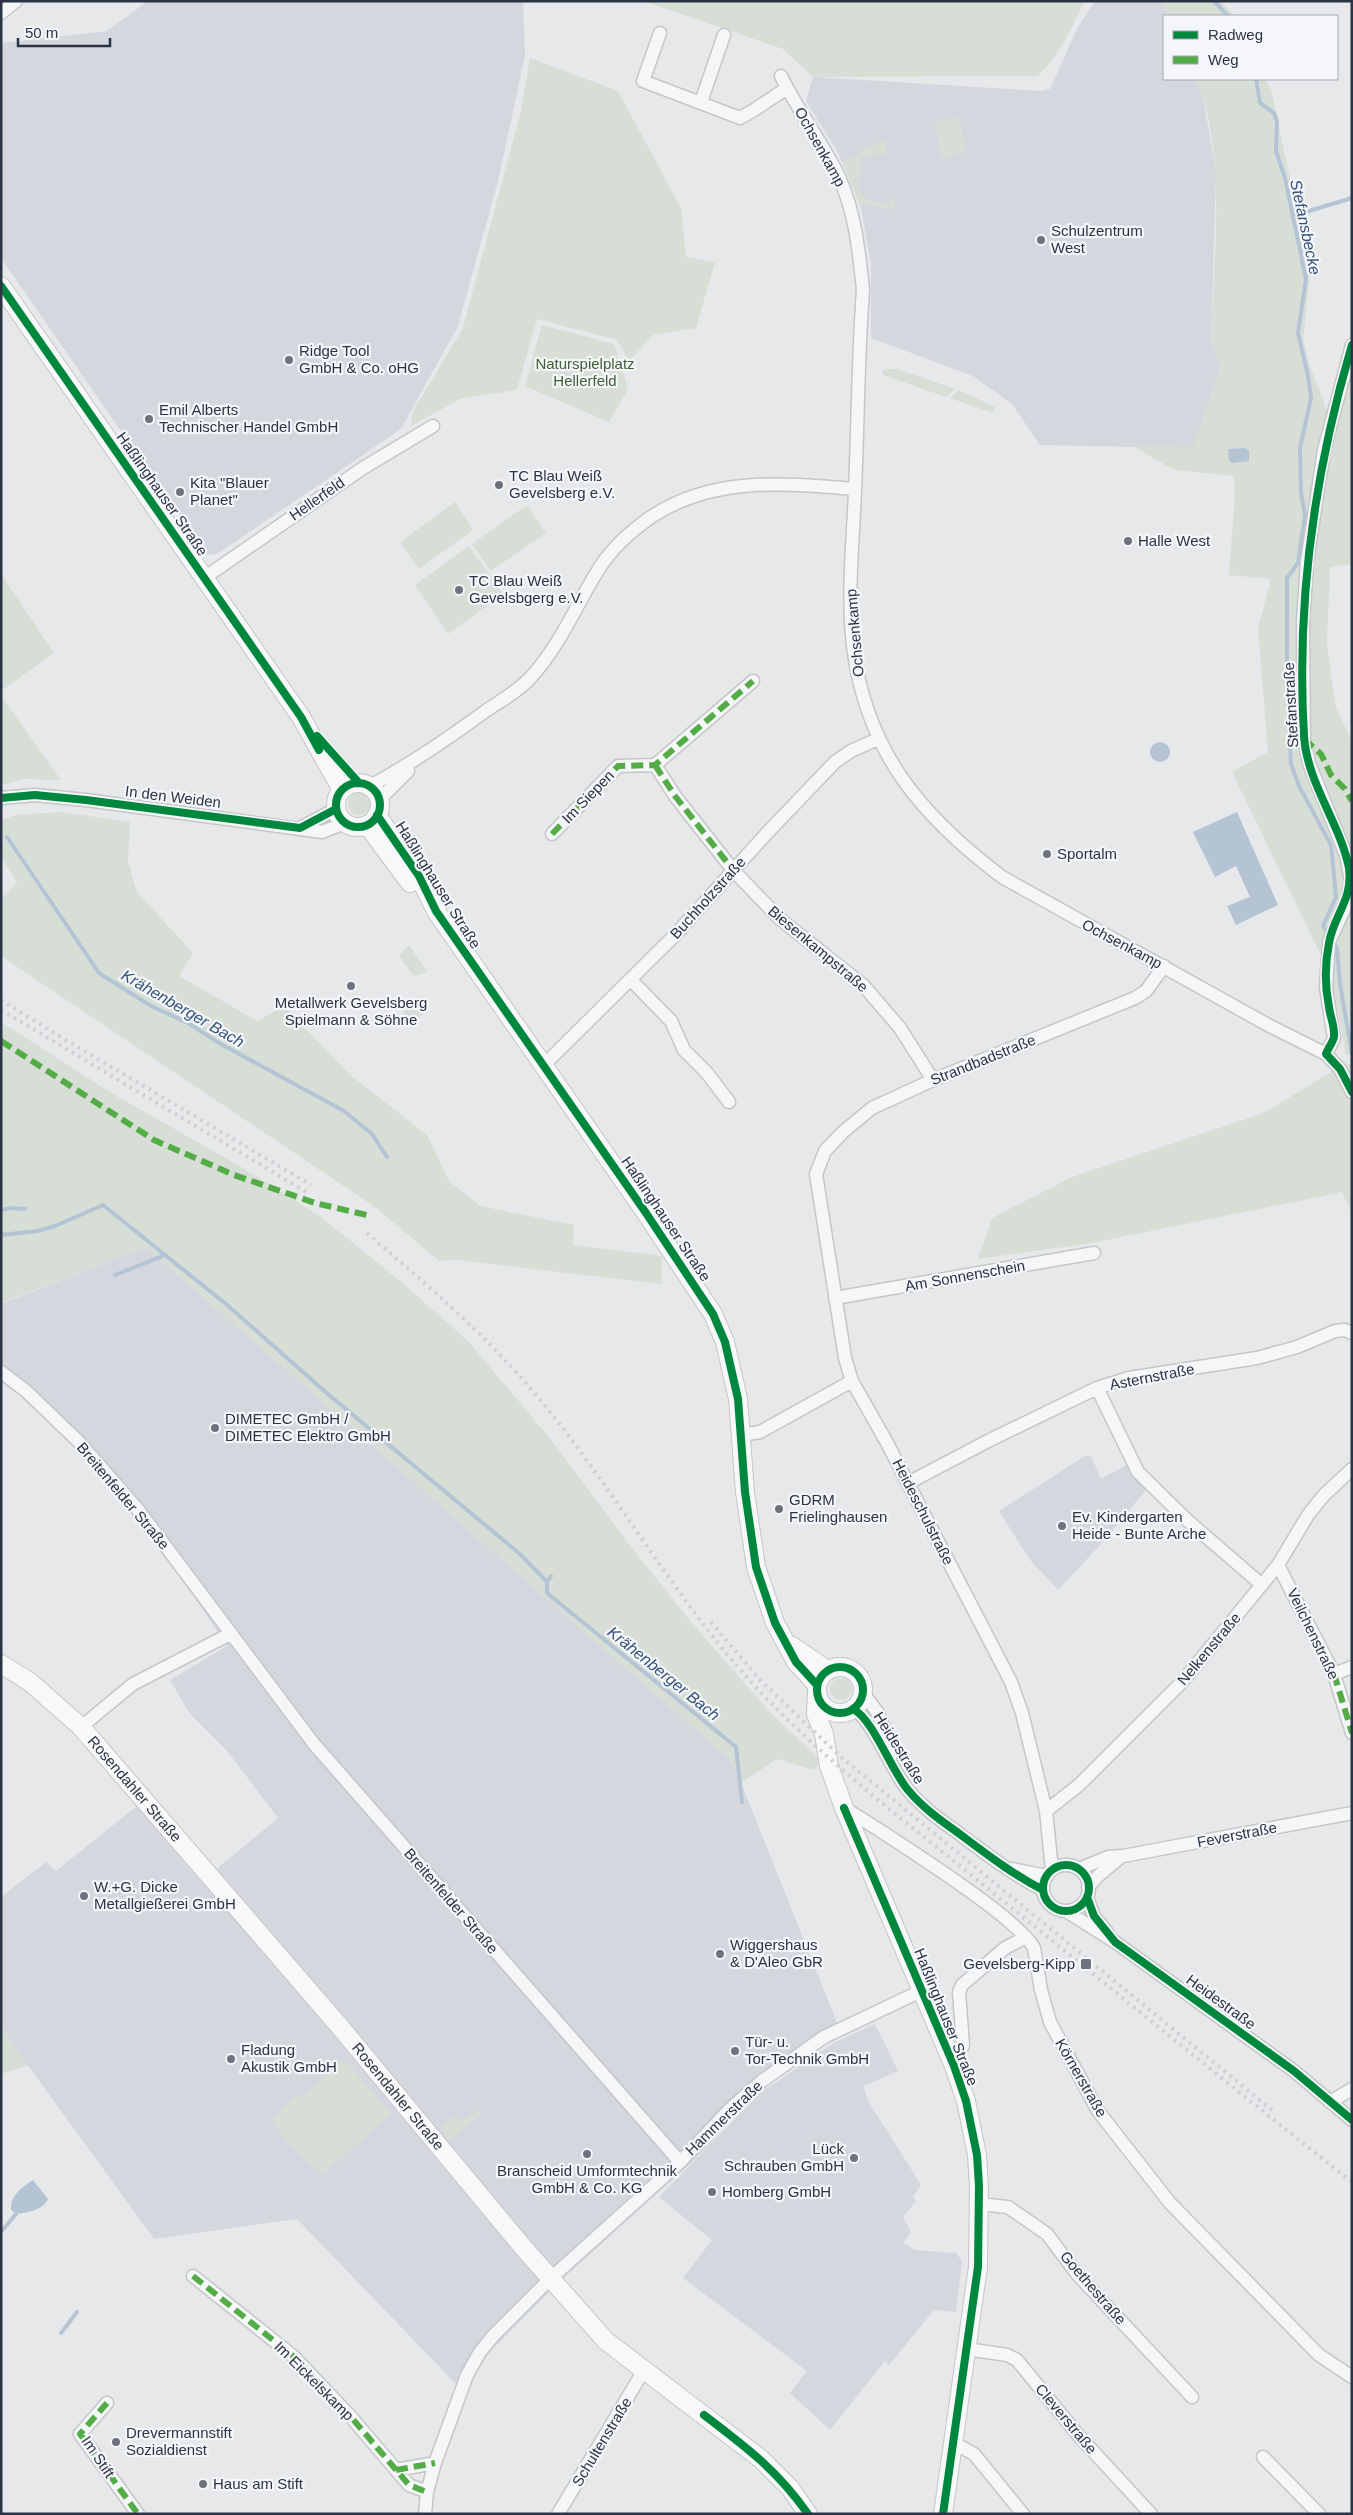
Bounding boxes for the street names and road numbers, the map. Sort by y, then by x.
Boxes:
street label: Ochsenkamp [792,104,849,190]
street label: Haßlinghauser Straße [113,429,211,559]
street label: Hellerfeld [286,473,348,524]
street label: Ochsenkamp [842,588,867,678]
street label: Stefanstraße [1280,662,1301,748]
street label: Im Siepen [558,766,617,827]
street label: In den Weiden [124,782,222,811]
street label: Haßlinghauser Straße [392,818,485,951]
street label: Buchholzstraße [666,853,749,942]
street label: Biesenkampstraße [765,902,872,995]
street label: Ochsenkamp [1079,915,1165,972]
street label: Strandbadstraße [928,1031,1038,1088]
street label: Haßlinghauser Straße [618,1153,714,1284]
street label: Am Sonnenschein [903,1257,1026,1294]
street label: Asternstraße [1108,1360,1196,1393]
street label: Breitenfelder Straße [74,1439,173,1553]
street label: Heideschulstraße [889,1456,958,1568]
street label: Veilchenstraße [1284,1585,1343,1682]
street label: Nelkenstraße [1173,1609,1244,1688]
street label: Heidestraße [871,1709,928,1787]
street label: Rosendahler Straße [85,1732,185,1845]
street label: Feverstraße [1196,1818,1278,1851]
street label: Breitenfelder Straße [401,1844,502,1957]
street label: Haßlinghauser Straße [911,1946,982,2088]
street label: Heidestraße [1183,1971,1259,2032]
street label: Körnerstraße [1052,2036,1111,2120]
street label: Rosendahler Straße [349,2039,448,2153]
street label: Hammerstraße [682,2077,766,2158]
street label: Goethestraße [1057,2247,1130,2328]
street label: Im Eickelskamp [271,2338,357,2424]
street label: Cleverstraße [1032,2380,1100,2457]
street label: Schultenstraße [568,2394,635,2489]
street label: Im Stift [78,2433,119,2482]

